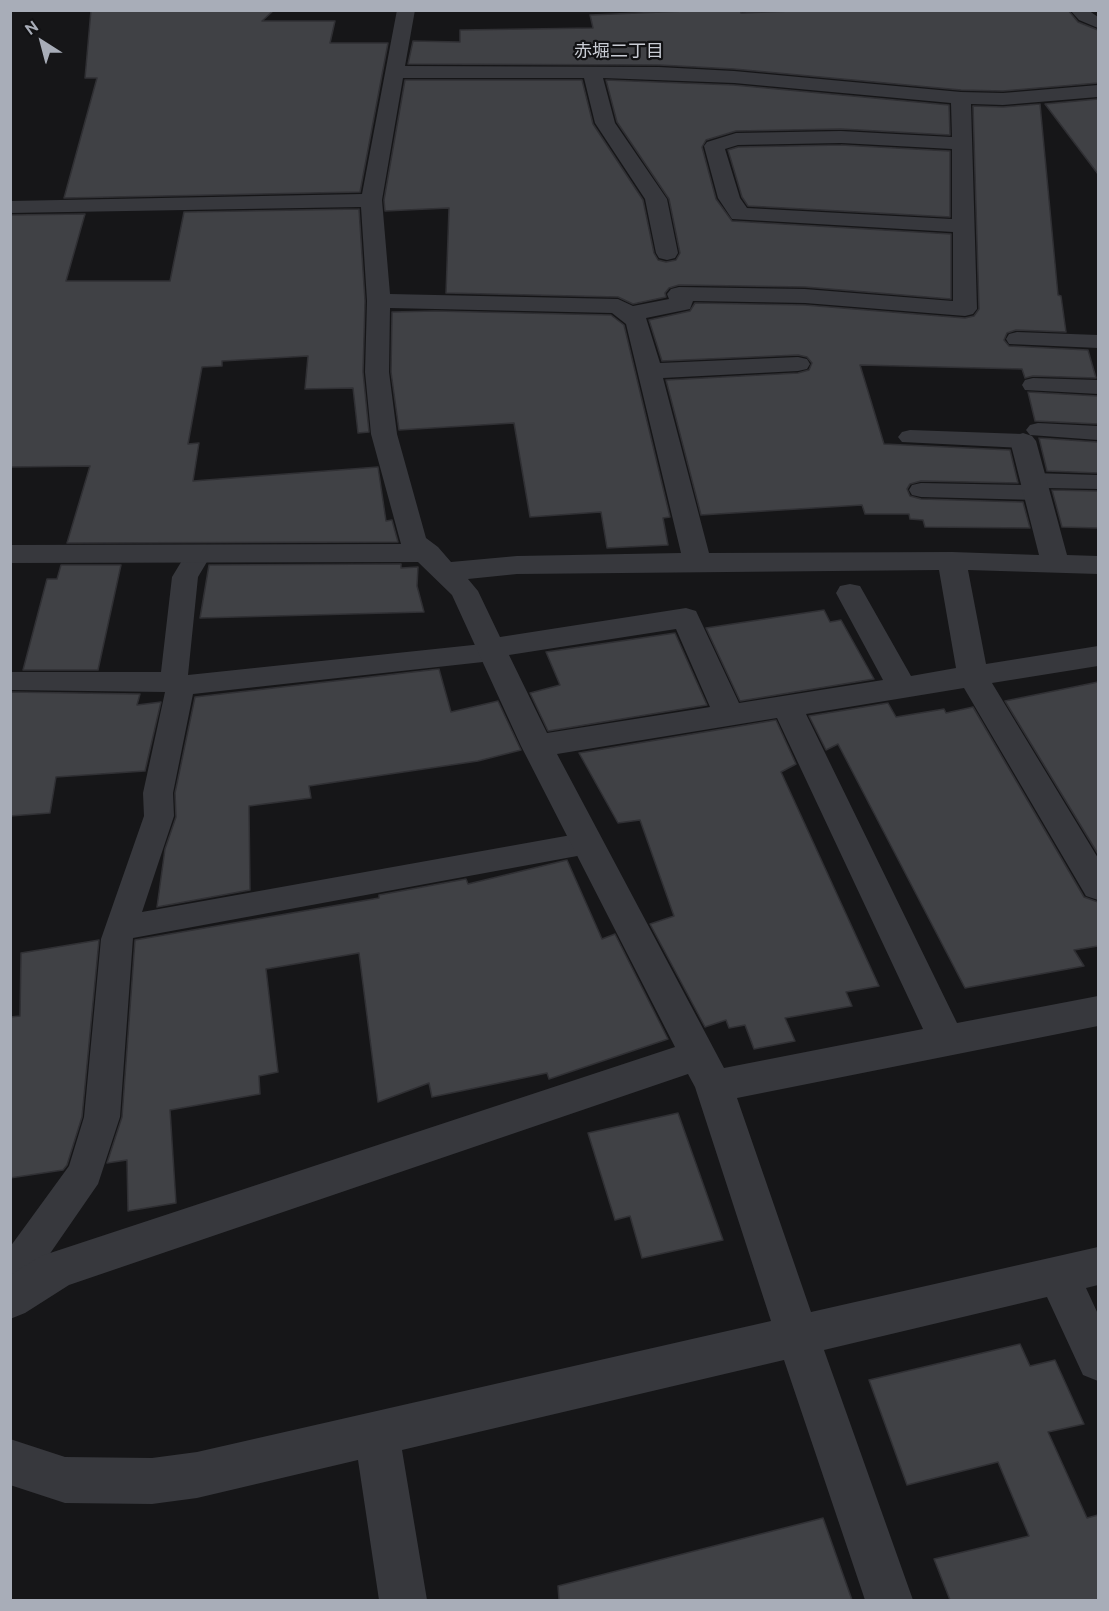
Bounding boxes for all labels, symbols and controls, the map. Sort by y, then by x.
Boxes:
north arrow [12,12,72,72]
text: N [21,17,42,38]
district label: 赤堀二丁目 [574,40,664,62]

